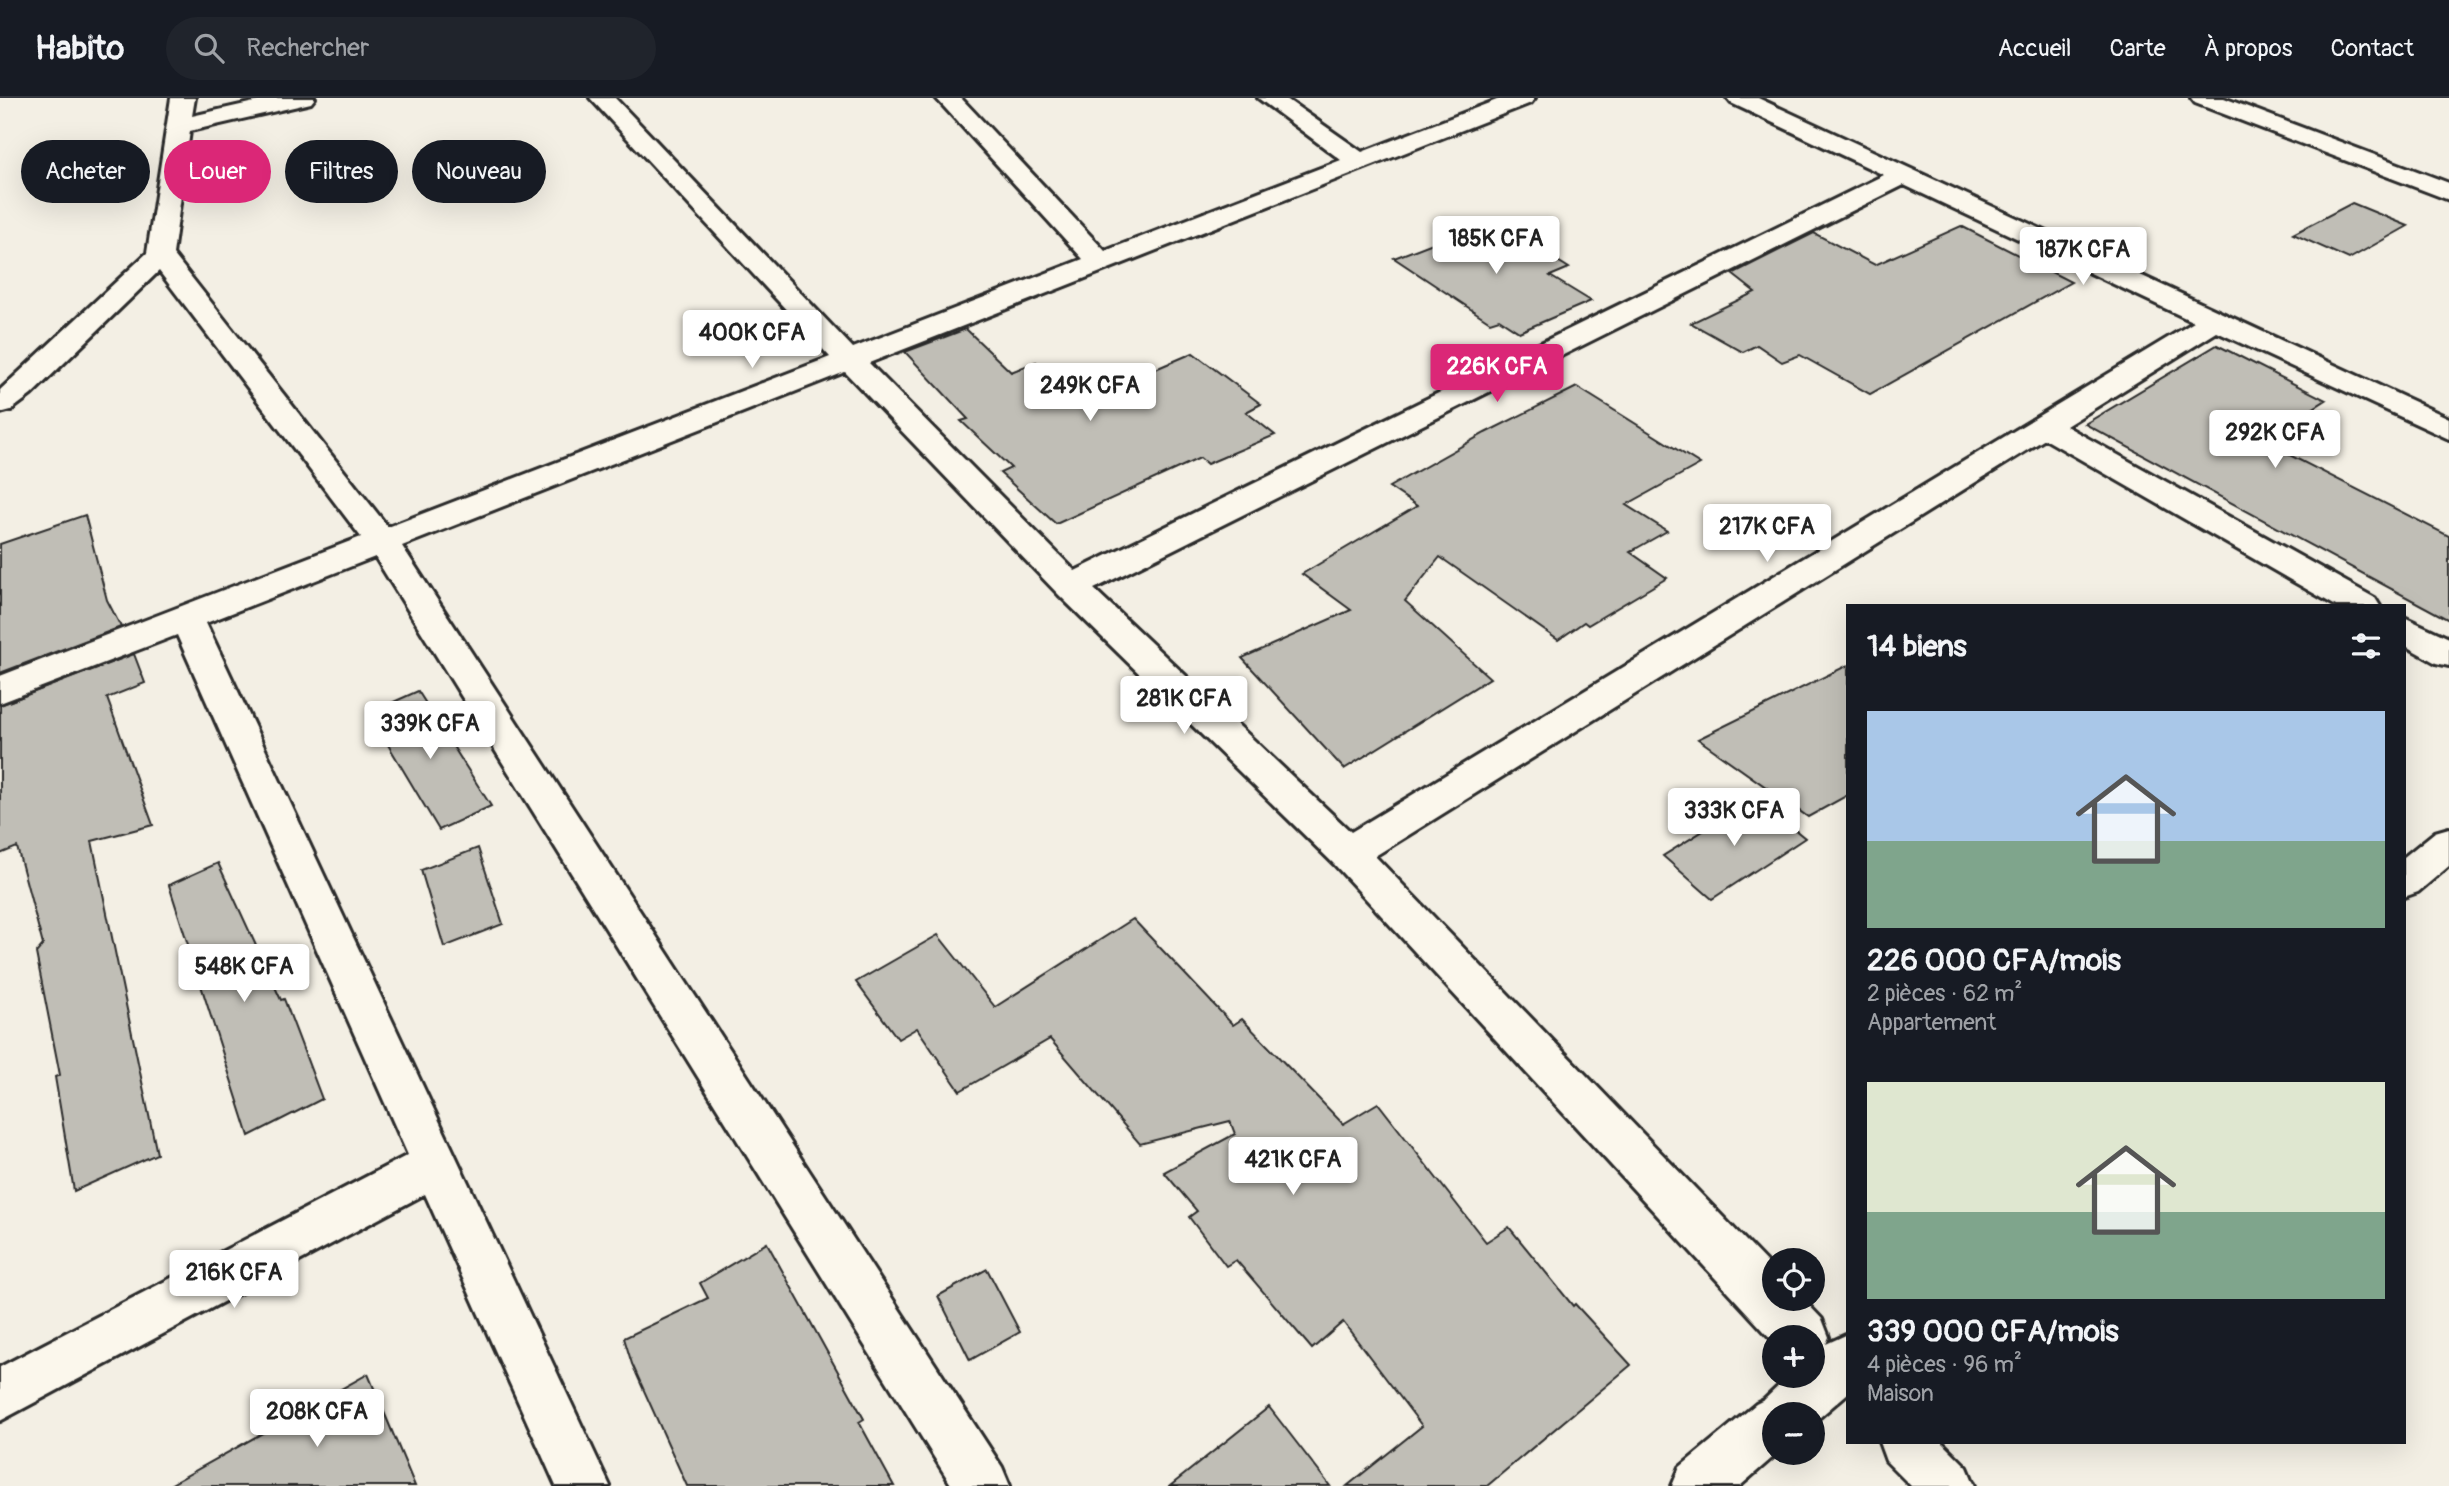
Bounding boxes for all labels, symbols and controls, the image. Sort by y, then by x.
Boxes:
search box [166,17,656,80]
text: Habito [35,28,124,69]
icon: search [190,29,228,67]
text: Rechercher [246,32,369,64]
text: Accueil [1998,34,2072,63]
text: Carte [2110,34,2166,63]
text: À propos [2204,34,2293,63]
text: Contact [2331,34,2414,63]
chip: Acheter [21,140,150,203]
chip: Louer [164,140,271,203]
chip: Filtres [285,140,398,203]
chip: Nouveau [412,140,546,203]
pin: 185K CFA [1424,216,1568,276]
text: 185K CFA [1449,224,1543,253]
pin: 187K CFA [2011,228,2155,287]
text: 187K CFA [2036,235,2130,264]
pin: 400K CFA [680,310,824,370]
text: 400K CFA [699,318,805,347]
pin: 226K CFA [1425,344,1569,404]
text: 226K CFA [1447,352,1547,381]
pin: 249K CFA [1018,364,1162,423]
text: 249K CFA [1040,371,1140,400]
pin: 292K CFA [2203,410,2347,470]
text: 292K CFA [2225,418,2325,447]
pin: 217K CFA [1695,504,1839,564]
text: 217K CFA [1719,512,1815,541]
icon: filters [2347,627,2385,665]
text: 14 biens [1867,628,1967,665]
pin: 281K CFA [1112,676,1256,736]
text: 281K CFA [1136,684,1232,713]
pin: 339K CFA [358,702,502,761]
text: 339K CFA [380,709,480,738]
icon: home [2063,756,2189,882]
pin: 333K CFA [1662,788,1806,848]
text: 333K CFA [1684,796,1784,825]
text: 226 000 CFA/mois [1867,942,2121,979]
pin: 548K CFA [172,944,316,1004]
text: 548K CFA [194,952,294,981]
text: 2 pièces · 62 m² [1867,979,2022,1008]
text: Appartement [1867,1008,1996,1037]
icon: home [2063,1127,2189,1253]
pin: 421K CFA [1221,1138,1365,1197]
text: 421K CFA [1244,1145,1342,1174]
map controls [1762,1248,1825,1465]
button: locate [1762,1248,1825,1311]
pin: 216K CFA [162,1250,306,1310]
text: 216K CFA [185,1258,283,1287]
text: 339 000 CFA/mois [1867,1313,2119,1350]
button: + [1762,1325,1825,1388]
text: 4 pièces · 96 m² [1867,1350,2022,1379]
text: Maison [1867,1379,1934,1408]
pin: 208K CFA [245,1390,389,1449]
text: 208K CFA [266,1397,368,1426]
button: − [1762,1402,1825,1465]

